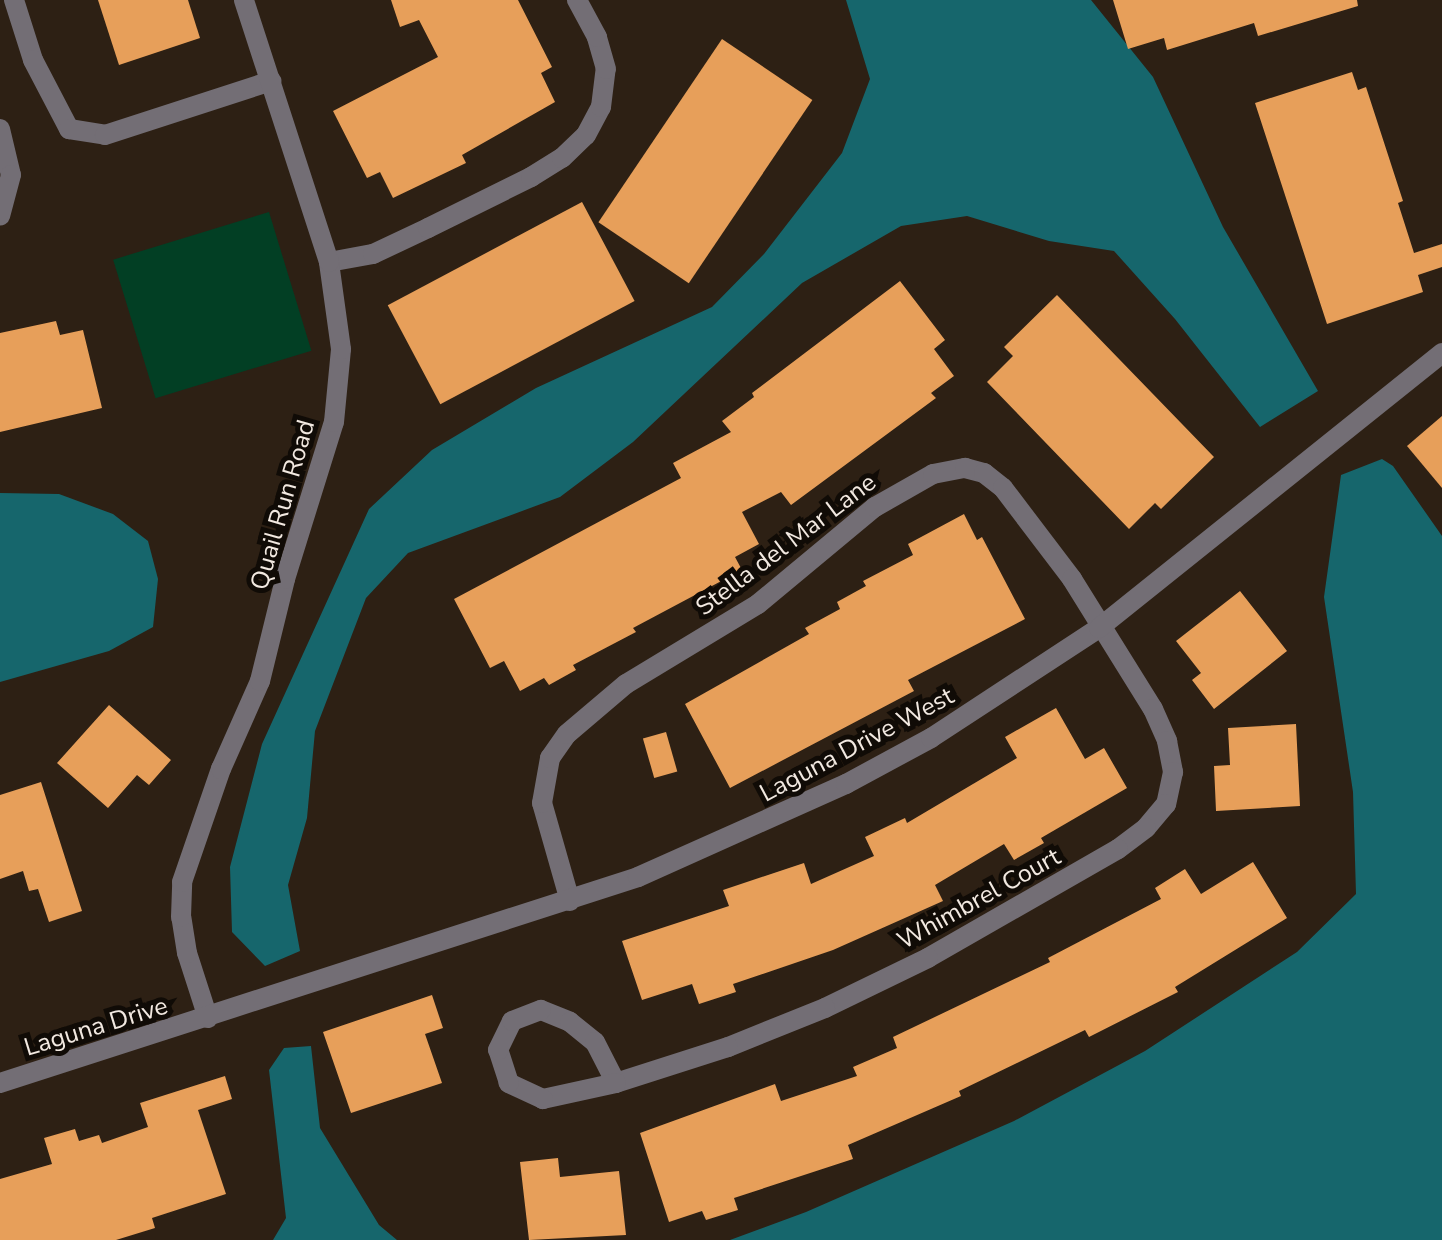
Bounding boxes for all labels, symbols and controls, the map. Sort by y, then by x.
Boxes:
street label: Quail Run Road [244,416,322,594]
street label: Stella del Mar Lane [690,467,882,623]
street label: Laguna Drive West [755,681,959,809]
street label: Whimbrel Court [892,842,1066,956]
street label: Laguna Drive [21,991,171,1063]

